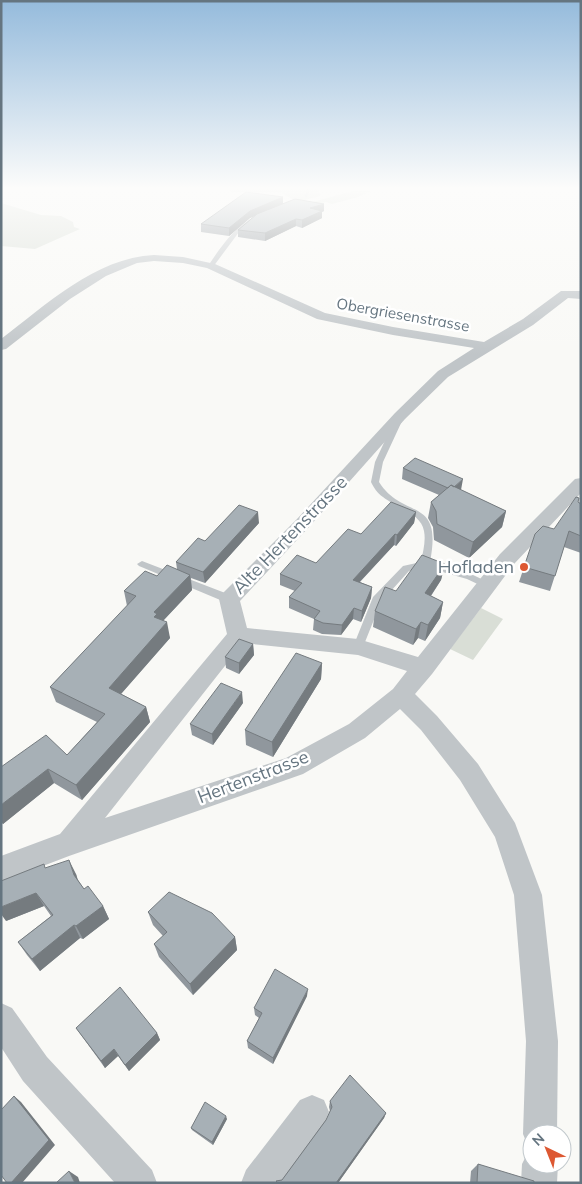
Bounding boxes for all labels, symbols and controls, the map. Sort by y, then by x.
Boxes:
street label: Obergriesenstrasse [335,293,471,336]
street label: Alte Hertenstrasse [227,471,352,599]
place label: Hofladen [438,555,514,578]
marker: Hofladen [518,561,530,573]
street label: Hertenstrasse [194,745,312,808]
north arrow [522,1124,572,1174]
text: N [528,1129,548,1150]

